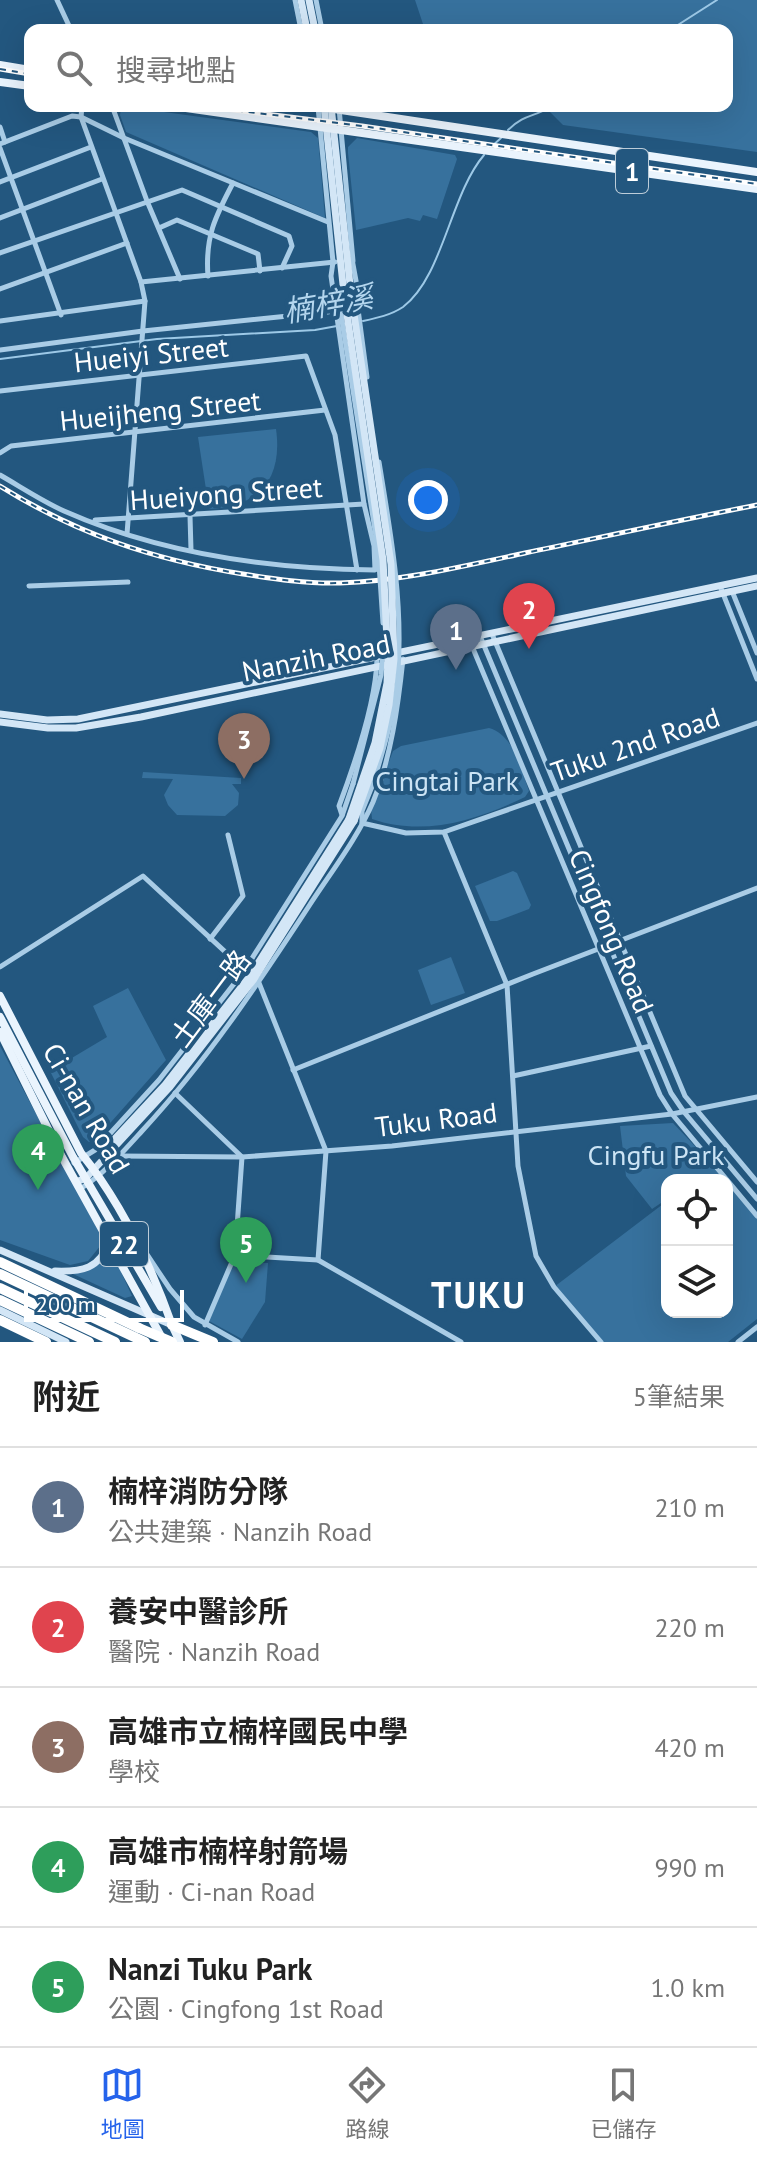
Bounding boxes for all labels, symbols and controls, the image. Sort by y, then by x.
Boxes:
search box [24,24,733,112]
icon: search [52,46,96,90]
text: 搜尋地點 [116,50,236,89]
road number: 1 [616,149,648,193]
water label: 楠梓溪 [280,275,380,330]
street label: Hueiyi Street [72,327,231,381]
street label: Hueijheng Street [58,381,263,439]
street label: Hueiyong Street [129,468,324,518]
your location [408,480,448,520]
pin: 2 [503,583,555,649]
pin: 1 [430,604,482,670]
street label: Nanzih Road [239,625,393,689]
street label: Tuku 2nd Road [546,698,724,790]
pin: 3 [218,713,270,779]
park label: Cingtai Park [375,762,519,799]
street label: Cingfong Road [561,843,663,1019]
street label: 土庫一路 [162,942,258,1054]
street label: Ci-nan Road [35,1036,139,1180]
street label: Tuku Road [373,1093,499,1145]
pin: 4 [12,1124,64,1190]
park label: Cingfu Park [588,1136,725,1173]
map controls [661,1174,733,1318]
button: locate [661,1174,733,1246]
pin: 5 [220,1217,272,1283]
road number: 22 [100,1222,148,1266]
button: layers [661,1246,733,1318]
district label: TUKU [431,1271,527,1318]
scale bar [24,1286,184,1322]
text: 200 m [36,1290,96,1318]
text: 附近 [32,1374,100,1418]
text: 5筆結果 [633,1380,725,1413]
text: 楠梓消防分隊 [108,1471,288,1510]
text: 1 [51,1491,65,1524]
text: 210 m [654,1491,725,1524]
text: 公共建築 · Nanzih Road [108,1515,372,1548]
text: 養安中醫診所 [108,1591,288,1630]
text: 2 [51,1611,65,1644]
text: 220 m [654,1611,725,1644]
text: 醫院 · Nanzih Road [108,1635,320,1668]
text: 高雄市立楠梓國民中學 [108,1711,408,1750]
text: 3 [51,1731,65,1764]
text: 420 m [654,1731,725,1764]
text: 學校 [108,1755,160,1788]
text: 高雄市楠梓射箭場 [108,1831,348,1870]
text: 4 [51,1851,65,1884]
text: 990 m [654,1851,725,1884]
text: 運動 · Ci-nan Road [108,1875,315,1908]
text: Nanzi Tuku Park [108,1949,312,1988]
text: 5 [51,1971,65,2004]
text: 1.0 km [651,1971,725,2004]
text: 公園 · Cingfong 1st Road [108,1992,384,2025]
tab: 地圖 [100,2063,145,2143]
tab: 路線 [345,2063,390,2143]
tab: 已儲存 [590,2063,657,2143]

